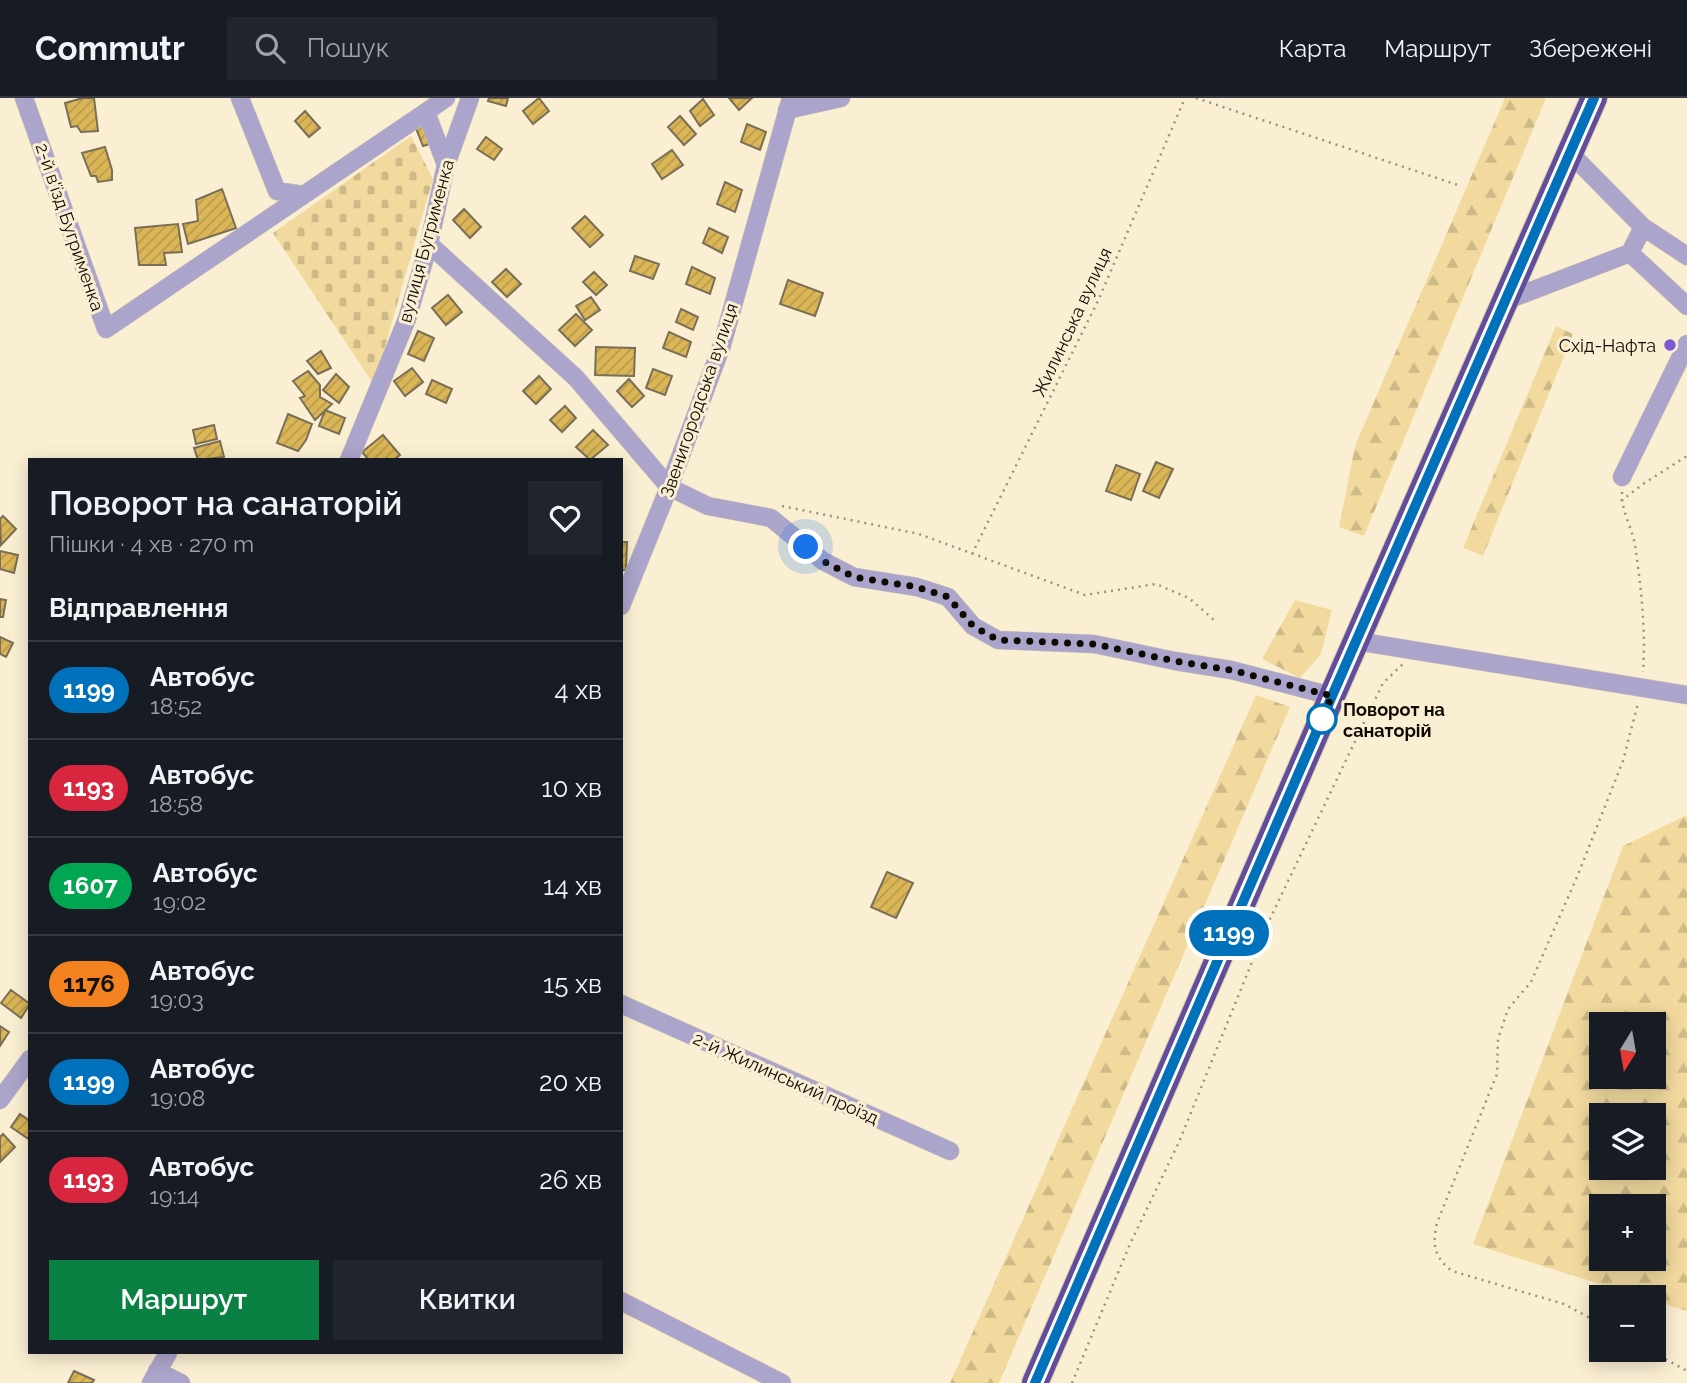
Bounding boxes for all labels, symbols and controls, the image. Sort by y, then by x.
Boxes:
search box [227,17,717,80]
text: Commutr [35,29,185,68]
icon: search [251,29,289,67]
text: Пошук [307,33,389,63]
text: Карта [1279,34,1346,63]
text: Маршрут [1384,34,1491,63]
text: Збережені [1529,34,1652,63]
street label: 2-й в'їзд Бугрименка [31,140,109,314]
street label: вулиця Бугрименка [394,157,458,325]
street label: Жилинська вулиця [1028,244,1116,400]
street label: Звенигородська вулиця [656,300,742,500]
place label: Схід-Нафта [1559,335,1656,356]
marker: Схід-Нафта [1662,337,1678,353]
button: heart [528,481,602,555]
text: Поворот на санаторій [49,484,402,523]
your location [788,529,823,564]
text: Пішки · 4 хв · 270 m [49,530,254,557]
text: Відправлення [49,593,228,623]
text: Автобус [150,662,255,692]
text: 1199 [63,675,115,704]
text: 4 хв [554,675,602,705]
text: 18:52 [150,692,202,719]
place label: Поворот на санаторій [1343,699,1445,741]
marker: Поворот на санаторій [1307,704,1337,734]
text: Автобус [149,760,254,790]
text: 1193 [63,773,114,802]
text: 10 хв [541,773,602,803]
text: 18:58 [149,790,203,817]
text: Автобус [153,858,258,888]
text: 1607 [63,871,118,900]
text: 14 хв [543,871,602,901]
text: 19:02 [153,888,206,915]
line badge: 1199 [1180,910,1278,956]
text: 1199 [1203,918,1255,947]
text: Автобус [150,956,255,986]
text: 1176 [63,969,115,998]
text: 15 хв [543,969,602,999]
text: 19:03 [150,986,204,1013]
north arrow [1589,1012,1666,1088]
map controls [1589,1012,1666,1362]
street label: 2-й Жилинський проїзд [690,1028,882,1128]
text: Автобус [150,1054,255,1084]
text: 1199 [63,1067,115,1096]
text: 20 хв [539,1067,602,1097]
text: 19:08 [150,1084,205,1111]
button: layers [1589,1103,1666,1180]
text: Автобус [149,1152,254,1182]
text: 1193 [63,1165,114,1194]
text: 26 хв [539,1165,602,1195]
text: 19:14 [149,1182,199,1209]
button: + [1589,1194,1666,1271]
button: Маршрут [49,1260,319,1340]
button: Квитки [333,1260,602,1340]
button: − [1589,1285,1666,1362]

